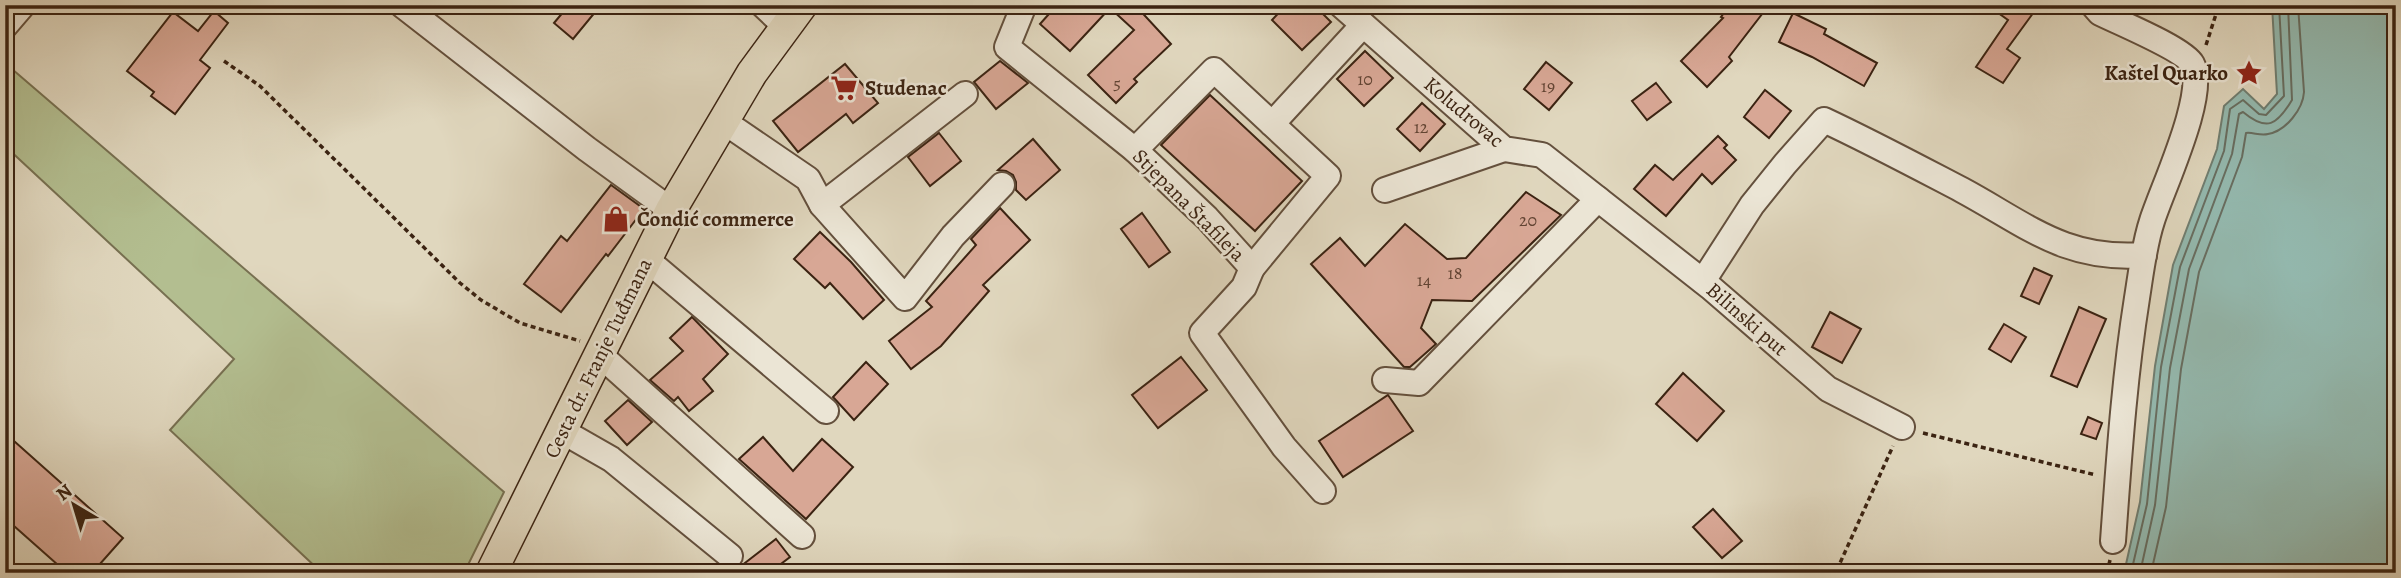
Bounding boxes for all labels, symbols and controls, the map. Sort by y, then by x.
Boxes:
place icon: Kaštel Quarko [2234,58,2264,88]
place label: Kaštel Quarko [2104,59,2228,87]
house number: 10 [1357,67,1373,91]
street label: Koludrovac [1418,70,1510,154]
house number: 5 [1113,71,1121,95]
supermarket icon: Studenac [829,73,859,103]
place label: Studenac [865,74,947,102]
house number: 19 [1541,74,1555,98]
house number: 12 [1414,115,1429,139]
street label: Stjepana Štafileja [1126,142,1252,268]
shop icon: Čondić commerce [601,204,631,234]
place label: Čondić commerce [637,205,794,233]
house number: 20 [1519,208,1537,232]
street label: Cesta dr. Franje Tuđmana [537,253,659,463]
house number: 18 [1448,261,1462,285]
house number: 14 [1417,268,1431,292]
street label: Bilinski put [1700,276,1794,362]
north arrow [38,470,108,540]
text: N [51,478,78,507]

